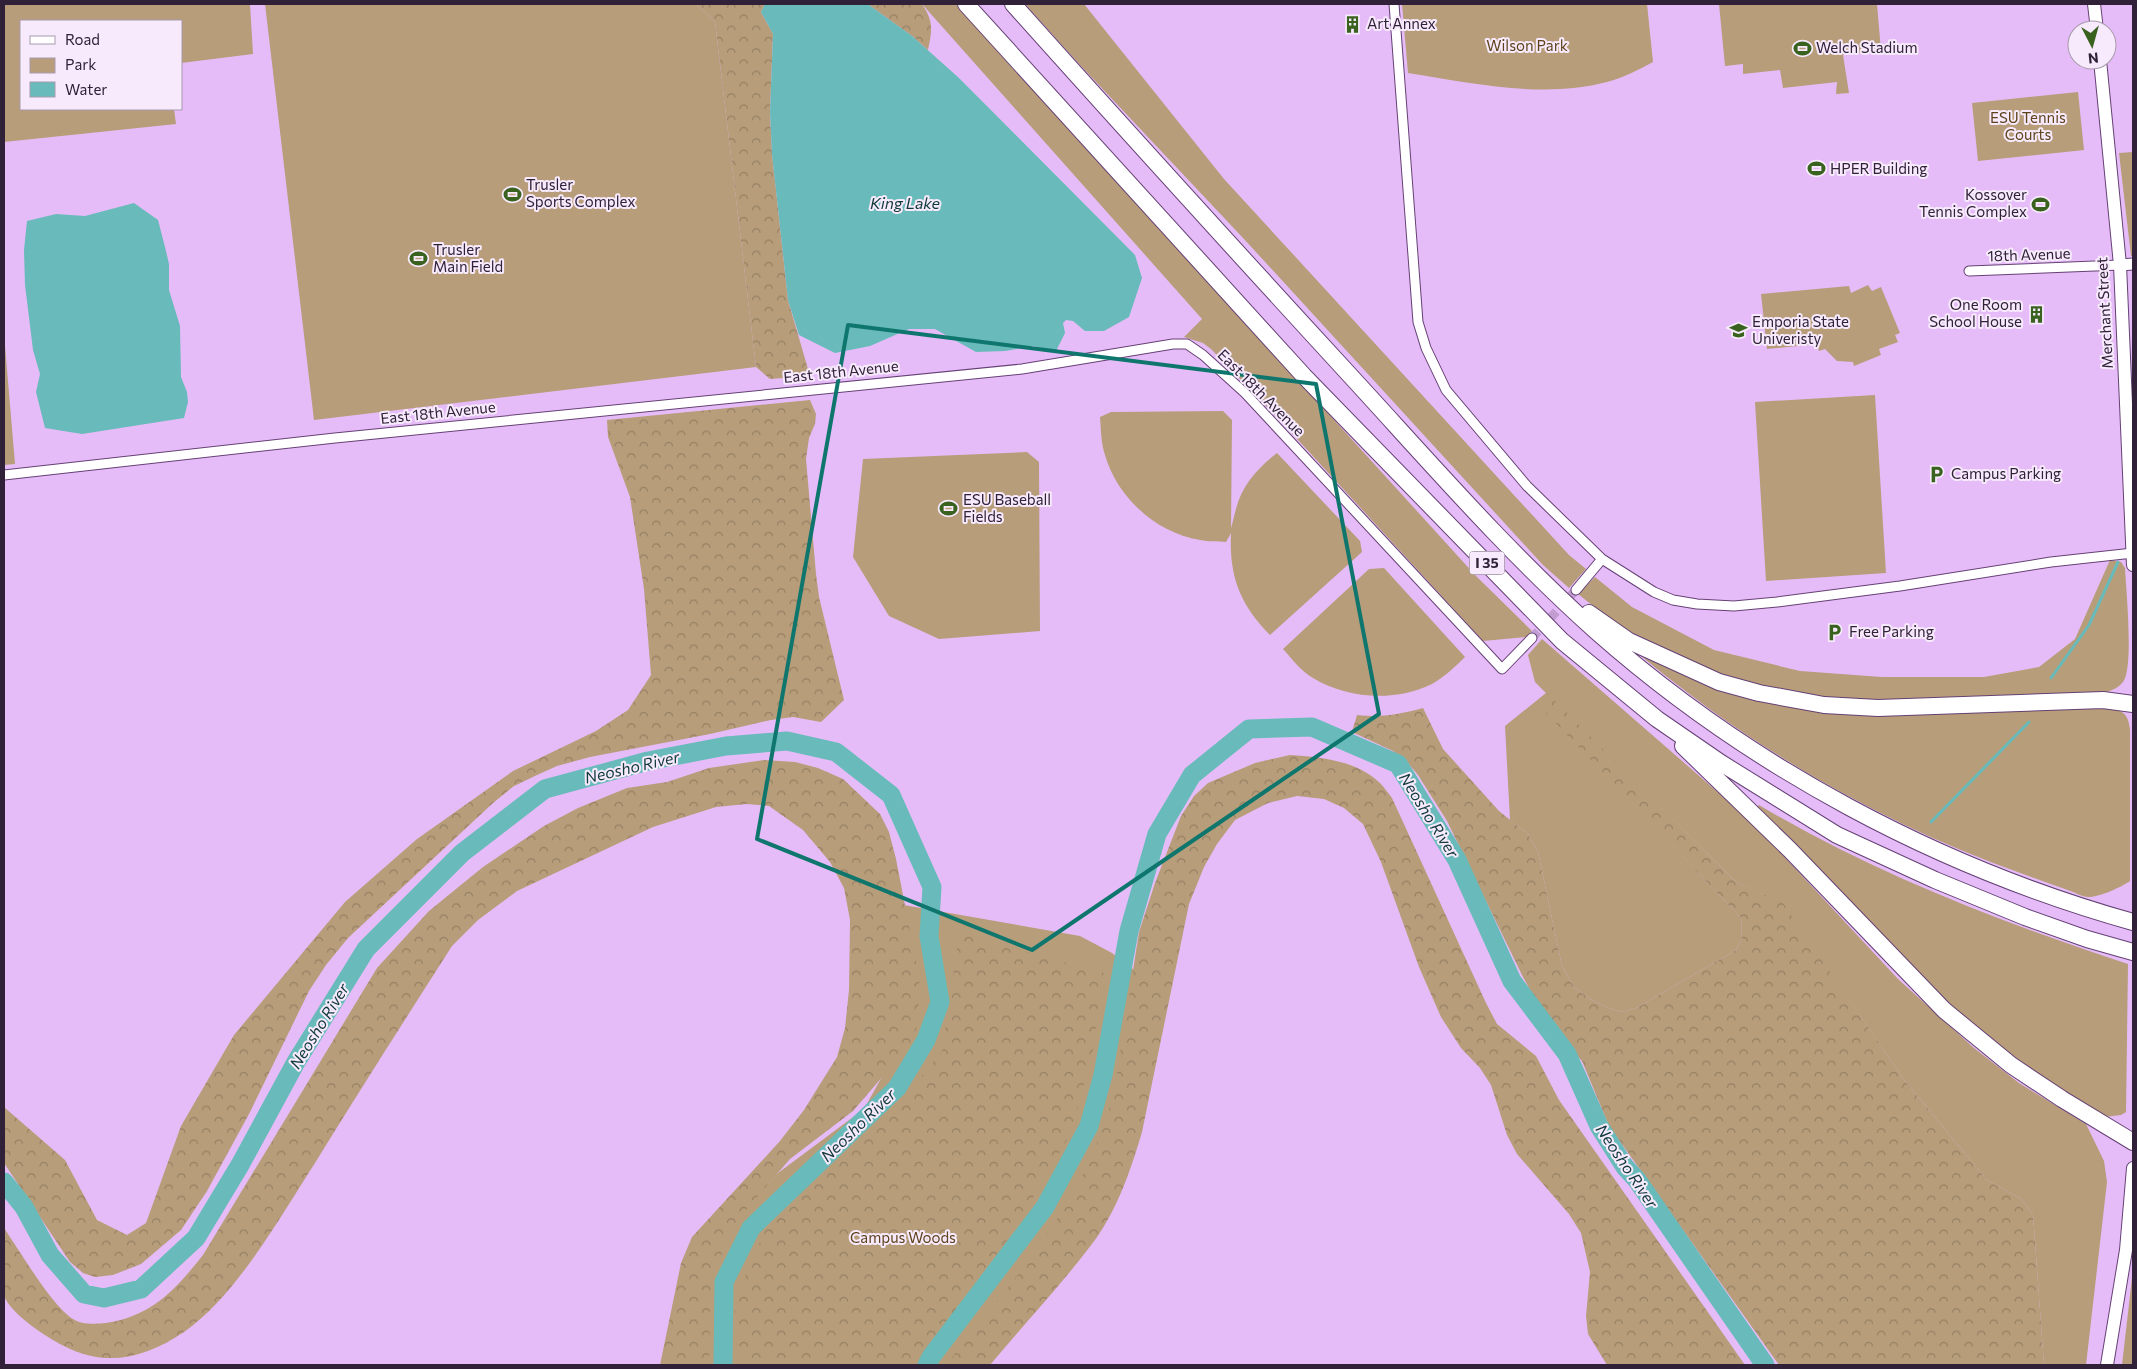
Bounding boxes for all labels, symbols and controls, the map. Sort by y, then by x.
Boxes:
building icon: Art Annex [1343,14,1363,34]
place label: Art Annex [1367,14,1436,32]
legend [20,20,182,110]
north arrow [2067,20,2117,70]
text: Road [65,30,100,48]
park label: Wilson Park [1486,36,1568,54]
sports icon: Welch Stadium [1792,38,1812,58]
place label: Welch Stadium [1816,38,1917,56]
text: N [2087,49,2100,67]
text: Park [65,55,96,73]
text: Water [65,80,107,98]
park label: ESU Tennis Courts [1990,108,2066,143]
sports icon: HPER Building [1806,159,1826,179]
place label: HPER Building [1830,159,1927,177]
place label: Trusler Sports Complex [526,175,635,210]
sports icon: Trusler Sports Complex [502,184,522,204]
place label: Kossover Tennis Complex [1919,185,2027,220]
water label: King Lake [870,193,941,212]
sports icon: Kossover Tennis Complex [2031,194,2051,214]
place label: Trusler Main Field [433,240,503,275]
street label: 18th Avenue [1987,244,2071,264]
sports icon: Trusler Main Field [409,249,429,269]
street label: Merchant Street [2092,257,2116,369]
place label: One Room School House [1929,295,2022,330]
building icon: One Room School House [2026,304,2046,324]
place label: Emporia State Univeristy [1752,312,1849,347]
school or university icon: Emporia State Univeristy [1728,321,1748,341]
street label: East 18th Avenue [1214,345,1309,440]
street label: East 18th Avenue [782,356,899,386]
street label: East 18th Avenue [379,397,496,427]
parking icon: Campus Parking [1927,464,1947,484]
place label: Campus Parking [1951,464,2061,482]
place label: ESU Baseball Fields [963,490,1051,525]
sports icon: ESU Baseball Fields [939,499,959,519]
road number: I 35 [1470,552,1504,574]
parking icon: Free Parking [1825,622,1845,642]
place label: Free Parking [1849,622,1934,640]
water label: Neosho River [583,746,682,787]
water label: Neosho River [1396,769,1463,861]
water label: Neosho River [285,979,353,1072]
water label: Neosho River [816,1084,899,1165]
water label: Neosho River [1593,1120,1663,1212]
park label: Campus Woods [850,1228,956,1246]

